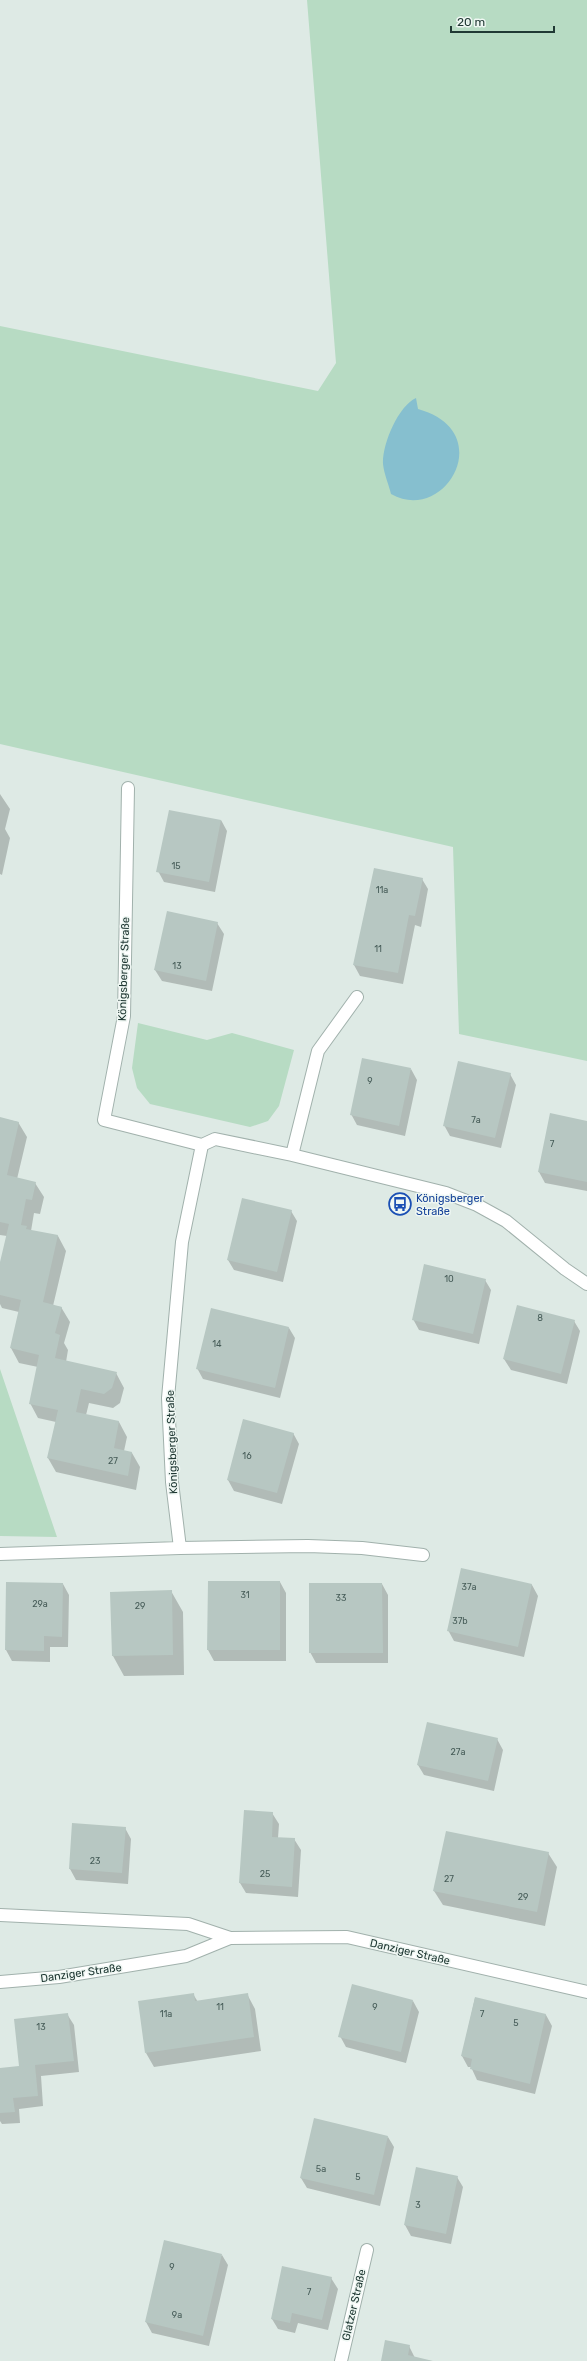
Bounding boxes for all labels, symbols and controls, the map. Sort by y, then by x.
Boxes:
scale bar [451,8,554,34]
text: 20 m [457,15,485,29]
house number: 15 [171,861,181,871]
house number: 11a [376,885,388,895]
street label: Königsberger Straße [116,917,132,1021]
house number: 11 [374,944,382,954]
house number: 13 [172,961,182,971]
house number: 9 [367,1076,373,1086]
house number: 7a [471,1115,481,1125]
house number: 7 [550,1139,555,1149]
bus stop icon: Königsberger Straße [387,1191,413,1217]
place label: Königsberger Straße [416,1192,485,1218]
house number: 10 [444,1274,454,1284]
house number: 8 [537,1313,543,1323]
house number: 14 [212,1339,222,1349]
street label: Königsberger Straße [164,1390,180,1494]
house number: 16 [242,1451,252,1461]
house number: 27 [108,1456,118,1466]
house number: 37a [462,1582,477,1592]
house number: 31 [240,1590,250,1600]
house number: 33 [336,1593,346,1603]
house number: 29a [32,1599,48,1609]
house number: 29 [135,1601,145,1611]
house number: 37b [452,1616,468,1626]
house number: 27a [451,1747,465,1757]
house number: 23 [90,1856,100,1866]
house number: 25 [260,1869,270,1879]
house number: 27 [444,1874,454,1884]
house number: 29 [518,1892,528,1902]
street label: Danziger Straße [369,1936,451,1968]
street label: Danziger Straße [40,1961,122,1985]
house number: 11 [216,2002,224,2012]
house number: 9 [372,2002,378,2012]
house number: 11a [160,2009,172,2019]
house number: 7 [480,2009,485,2019]
house number: 5 [513,2018,519,2028]
house number: 13 [36,2022,46,2032]
house number: 5a [316,2164,326,2174]
house number: 5 [355,2172,361,2182]
house number: 3 [415,2200,421,2210]
house number: 9 [169,2262,175,2272]
street label: Glatzer Straße [339,2268,369,2342]
house number: 7 [307,2287,312,2297]
house number: 9a [172,2310,182,2320]

